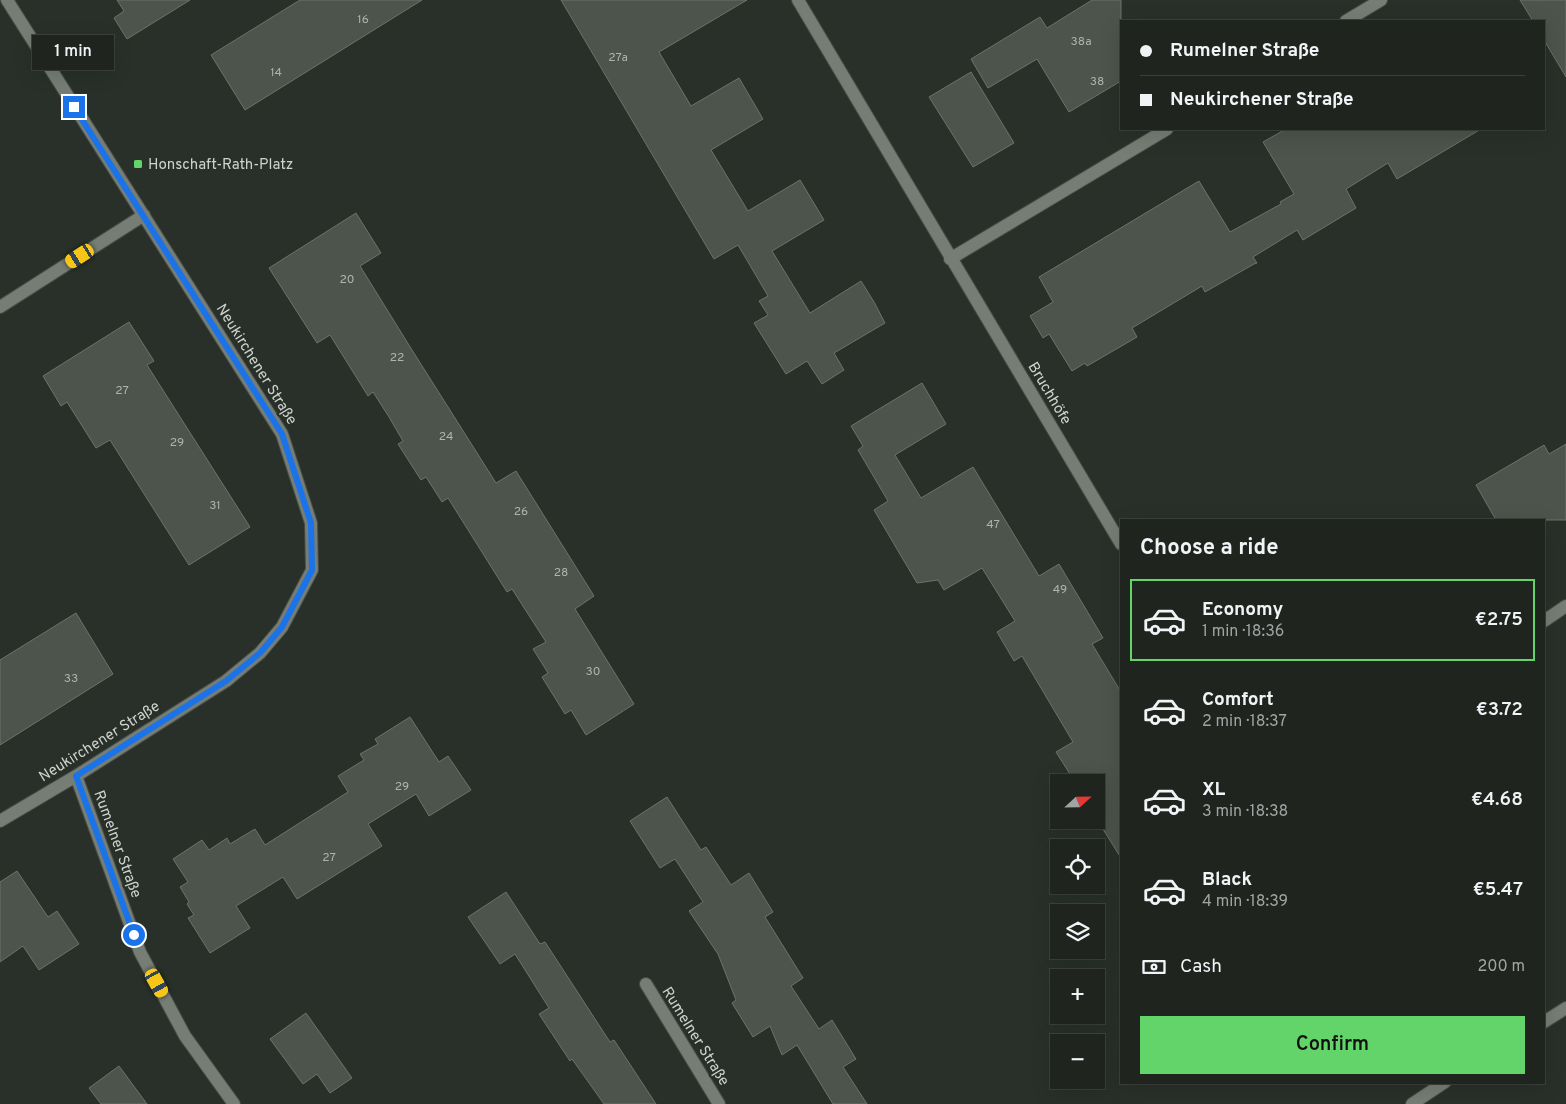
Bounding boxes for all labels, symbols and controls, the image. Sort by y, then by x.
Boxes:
house number: 16 [357,12,369,28]
callout: 1 min [33,34,115,70]
house number: 38a [1071,34,1091,50]
text: Rumelner Straße [1170,39,1319,63]
text: 1 min [54,42,92,62]
house number: 27a [608,50,628,66]
house number: 14 [270,65,282,81]
house number: 38 [1090,74,1104,90]
text: Neukirchener Straße [1170,88,1354,112]
route end [63,96,85,118]
place label: Honschaft-Rath-Platz [148,156,293,175]
marker: Honschaft-Rath-Platz [132,158,144,170]
car [63,242,96,270]
house number: 20 [339,272,355,288]
street label: Neukirchener Straße [211,301,301,429]
house number: 22 [390,350,404,366]
street label: Bruchhöfe [1023,359,1075,428]
house number: 27 [115,383,129,399]
house number: 24 [439,429,453,445]
house number: 29 [170,435,184,451]
house number: 31 [209,498,221,514]
house number: 26 [514,504,528,520]
house number: 47 [986,517,1000,533]
text: Choose a ride [1140,535,1278,562]
house number: 28 [554,565,568,581]
house number: 49 [1053,582,1067,598]
icon: car [1142,598,1187,643]
text: Economy [1202,598,1283,622]
text: €2.75 [1475,608,1523,632]
text: 1 min · 18:36 [1202,622,1284,642]
house number: 30 [586,664,600,680]
house number: 33 [64,671,78,687]
icon: car [1142,688,1187,733]
text: Comfort [1202,688,1274,712]
street label: Neukirchener Straße [36,697,164,787]
text: €3.72 [1476,698,1523,722]
text: 2 min · 18:37 [1202,712,1287,732]
north arrow [1050,774,1105,829]
map controls [1050,774,1105,1089]
icon: car [1142,778,1187,823]
text: XL [1202,778,1225,802]
house number: 29 [395,779,409,795]
street label: Rumelner Straße [88,788,145,901]
text: €4.68 [1471,788,1523,812]
text: 3 min · 18:38 [1202,802,1288,822]
button: locate [1050,839,1105,894]
house number: 27 [322,850,336,866]
icon: car [1142,868,1187,913]
text: Black [1202,868,1252,892]
text: €5.47 [1473,878,1523,902]
text: 4 min · 18:39 [1202,892,1288,912]
button: layers [1050,904,1105,959]
route start [123,924,145,946]
icon: cash [1140,953,1168,981]
text: Cash [1180,955,1222,979]
text: 200 m [1477,957,1525,977]
car [143,966,170,1000]
button: + [1050,969,1105,1024]
street label: Rumelner Straße [657,984,733,1090]
button: Confirm [1140,1016,1525,1074]
button: − [1050,1034,1105,1089]

